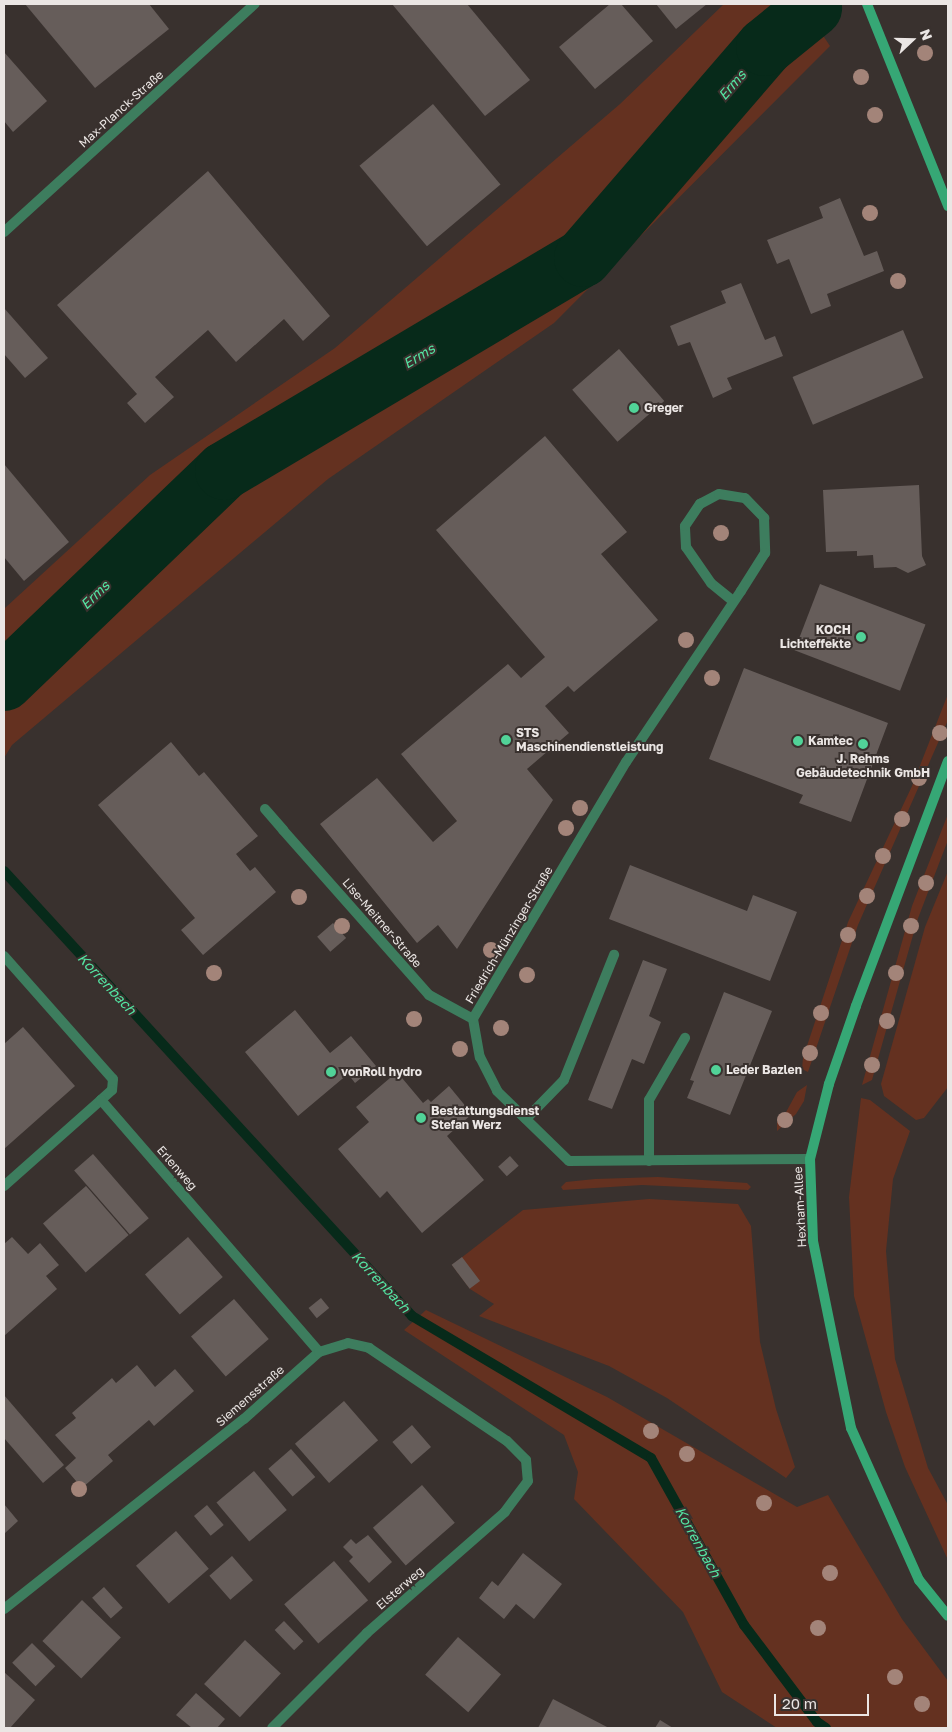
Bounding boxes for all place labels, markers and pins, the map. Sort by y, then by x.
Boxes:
place label: Greger [644,401,684,415]
marker: Greger [628,402,640,414]
place label: KOCH Lichteffekte [780,623,851,651]
marker: KOCH Lichteffekte [855,631,867,643]
place label: STS Maschinendienstleistung [516,726,663,754]
marker: STS Maschinendienstleistung [500,734,512,746]
place label: Kamtec [808,734,853,748]
marker: Kamtec [792,735,804,747]
marker: J. Rehms Gebäudetechnik GmbH [857,738,869,750]
place label: J. Rehms Gebäudetechnik GmbH [796,752,930,780]
place label: Leder Bazlen [726,1063,802,1077]
marker: Leder Bazlen [710,1064,722,1076]
place label: vonRoll hydro [341,1065,422,1079]
marker: vonRoll hydro [325,1066,337,1078]
place label: Bestattungsdienst Stefan Werz [431,1104,539,1132]
marker: Bestattungsdienst Stefan Werz [415,1112,427,1124]

